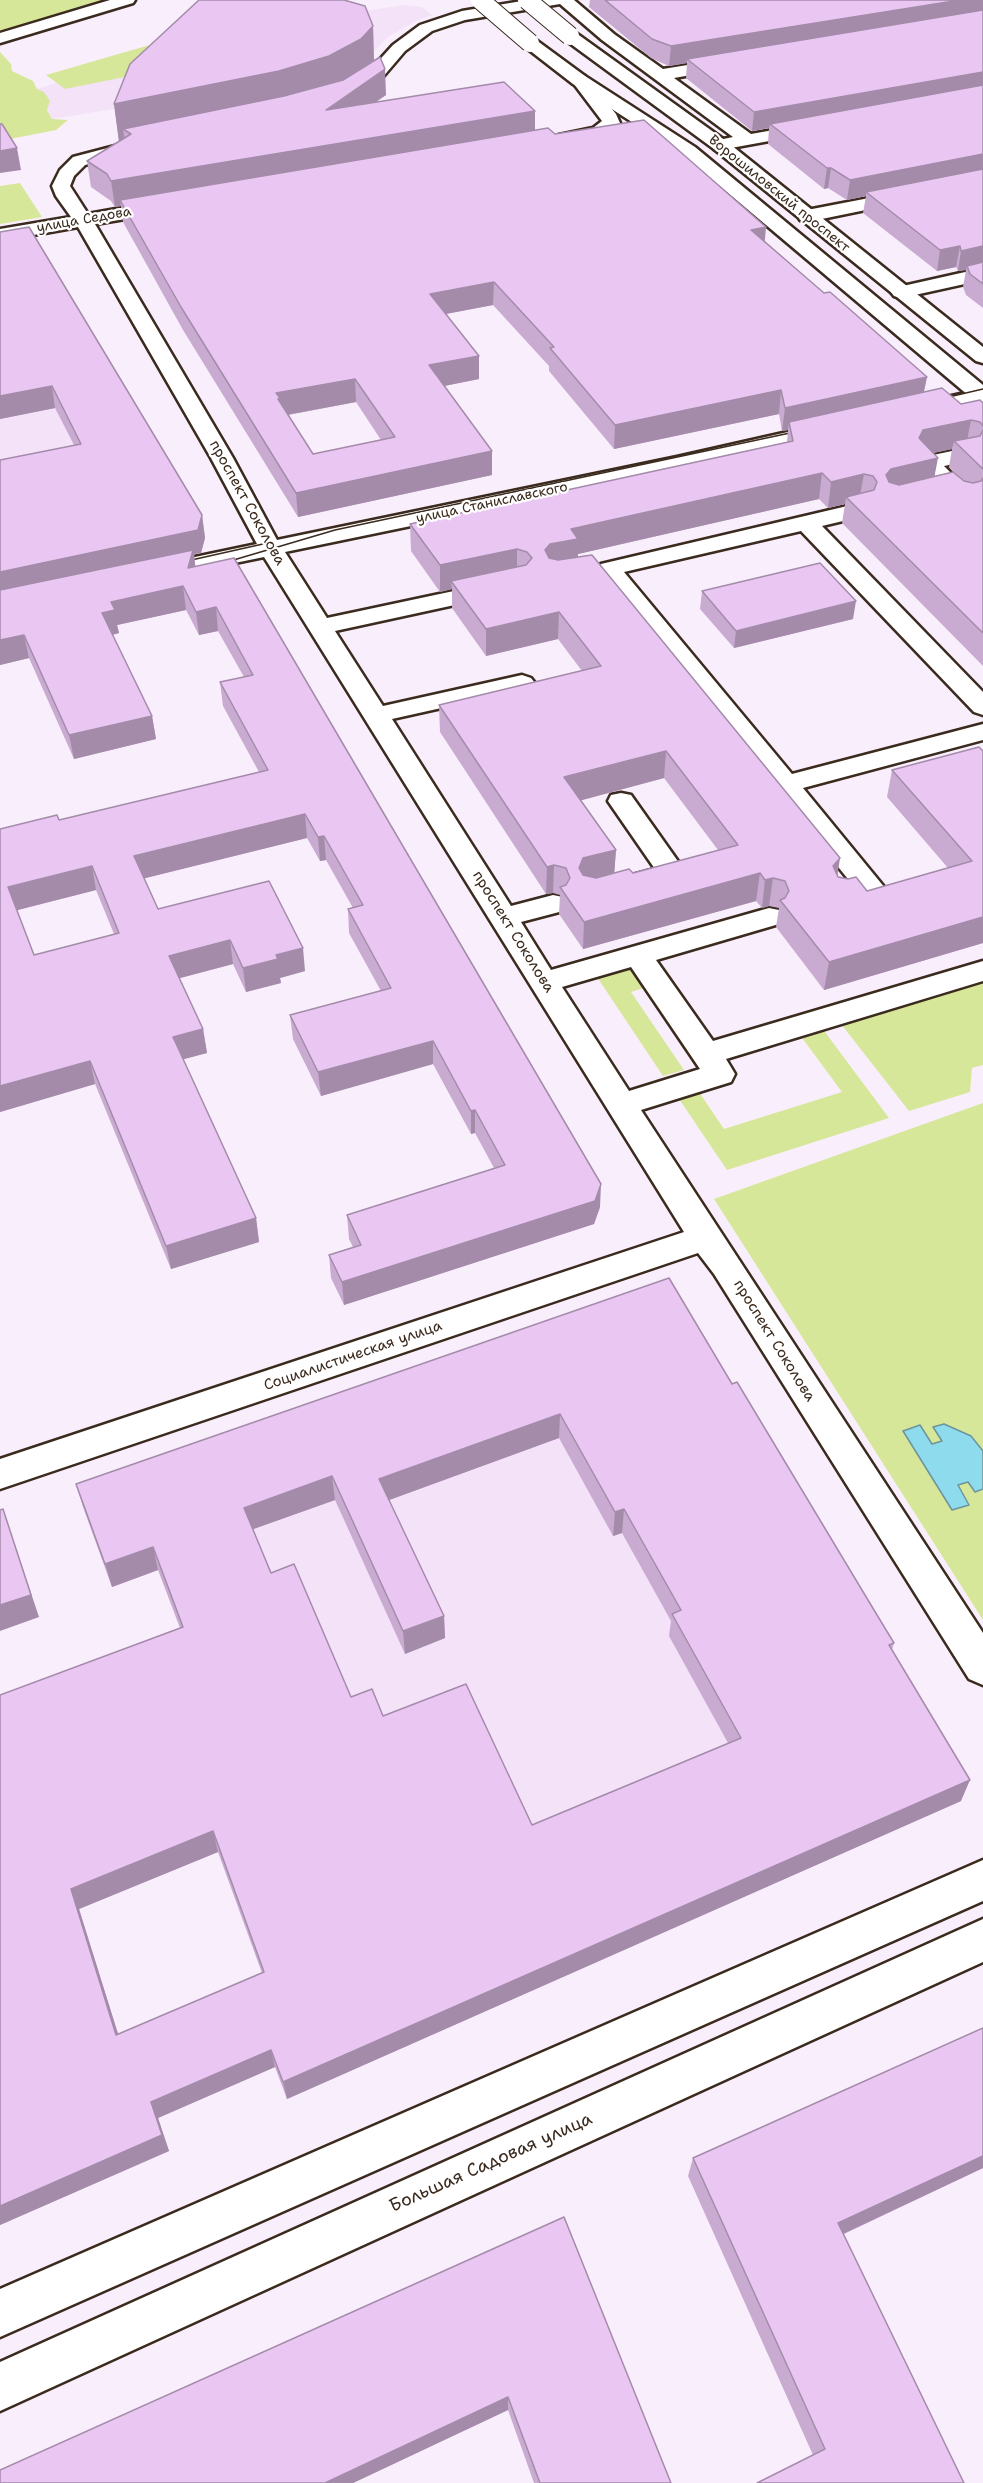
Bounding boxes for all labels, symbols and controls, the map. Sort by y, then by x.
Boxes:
street label: Ворошиловский проспект [705,132,853,256]
street label: улица Седова [35,203,133,237]
street label: проспект Соколова [205,437,289,569]
street label: улица Станиславского [415,479,569,527]
street label: проспект Соколова [468,868,558,996]
street label: проспект Соколова [729,1277,819,1405]
street label: Социалистическая улица [261,1317,445,1395]
street label: Большая Садовая улица [386,2108,596,2218]

